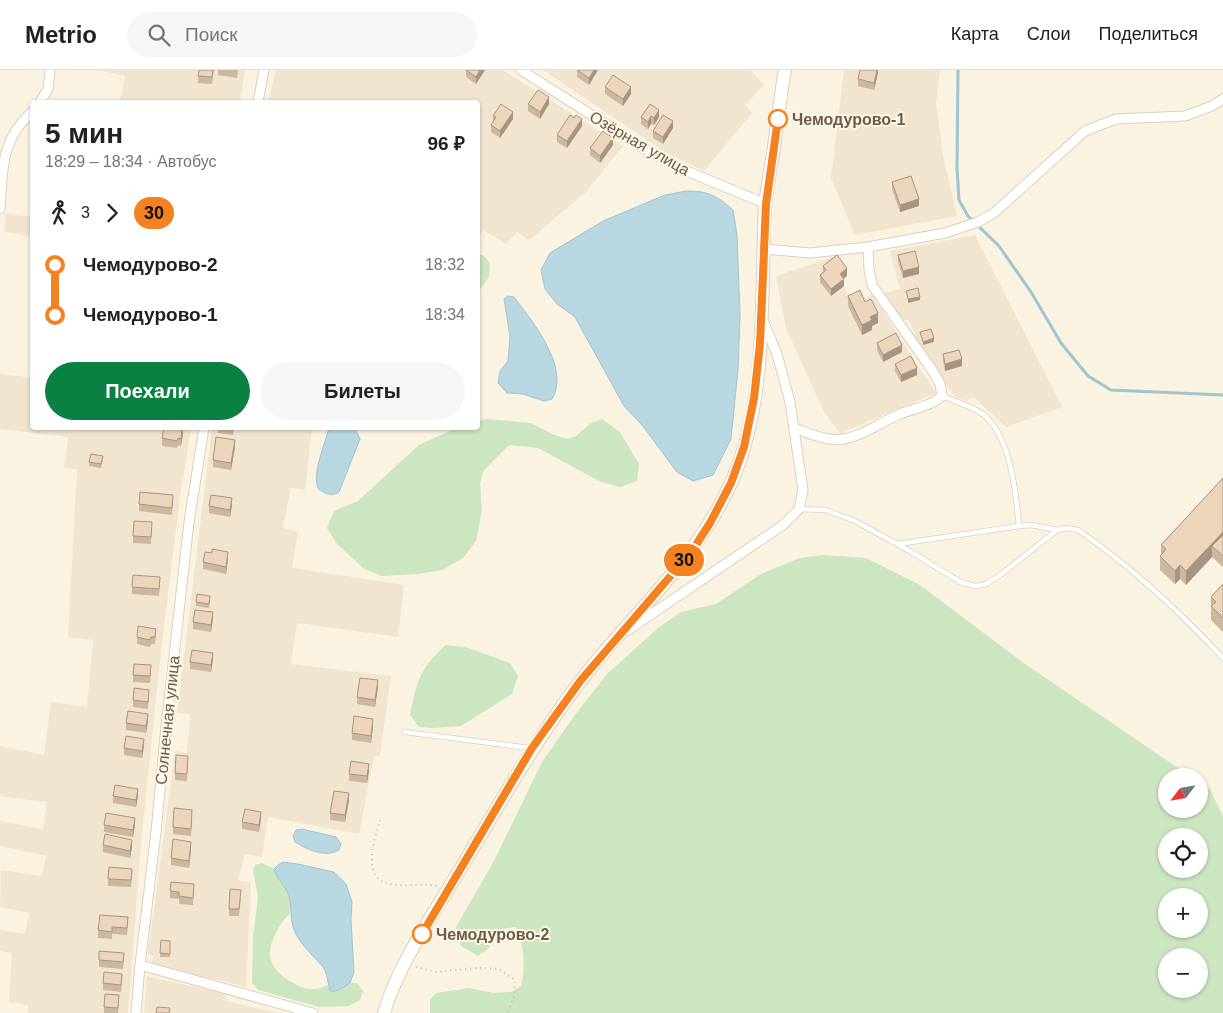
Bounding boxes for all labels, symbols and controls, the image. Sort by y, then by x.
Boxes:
search box [127,12,477,57]
text: Metrio [25,21,97,48]
icon: search [145,21,173,49]
text: Поиск [185,24,238,45]
text: Карта [951,24,999,44]
text: Слои [1027,24,1071,44]
text: Поделиться [1099,24,1198,44]
street label: Озёрная улица [587,108,693,179]
marker: Чемодурово-1 [768,109,788,129]
place label: Чемодурово-1 [792,111,905,128]
text: 5 мин [45,118,123,149]
text: 96 ₽ [428,133,465,154]
text: 18:29 – 18:34 · Автобус [45,153,217,170]
icon: walk [45,199,73,227]
icon: forward [98,199,126,227]
text: 30 [144,203,164,223]
text: 3 [81,204,90,221]
text: Чемодурово-2 [83,254,218,275]
text: 18:32 [425,256,465,273]
text: Чемодурово-1 [83,304,218,325]
text: 18:34 [425,306,465,323]
button: Поехали [45,362,250,420]
button: Билеты [260,362,465,420]
line badge: 30 [662,544,706,576]
text: 30 [674,550,694,570]
street label: Солнечная улица [152,655,183,785]
north arrow [1158,768,1208,818]
map controls [1158,768,1208,998]
button: locate [1158,828,1208,878]
button: + [1158,888,1208,938]
marker: Чемодурово-2 [412,924,432,944]
place label: Чемодурово-2 [436,926,549,943]
button: − [1158,948,1208,998]

